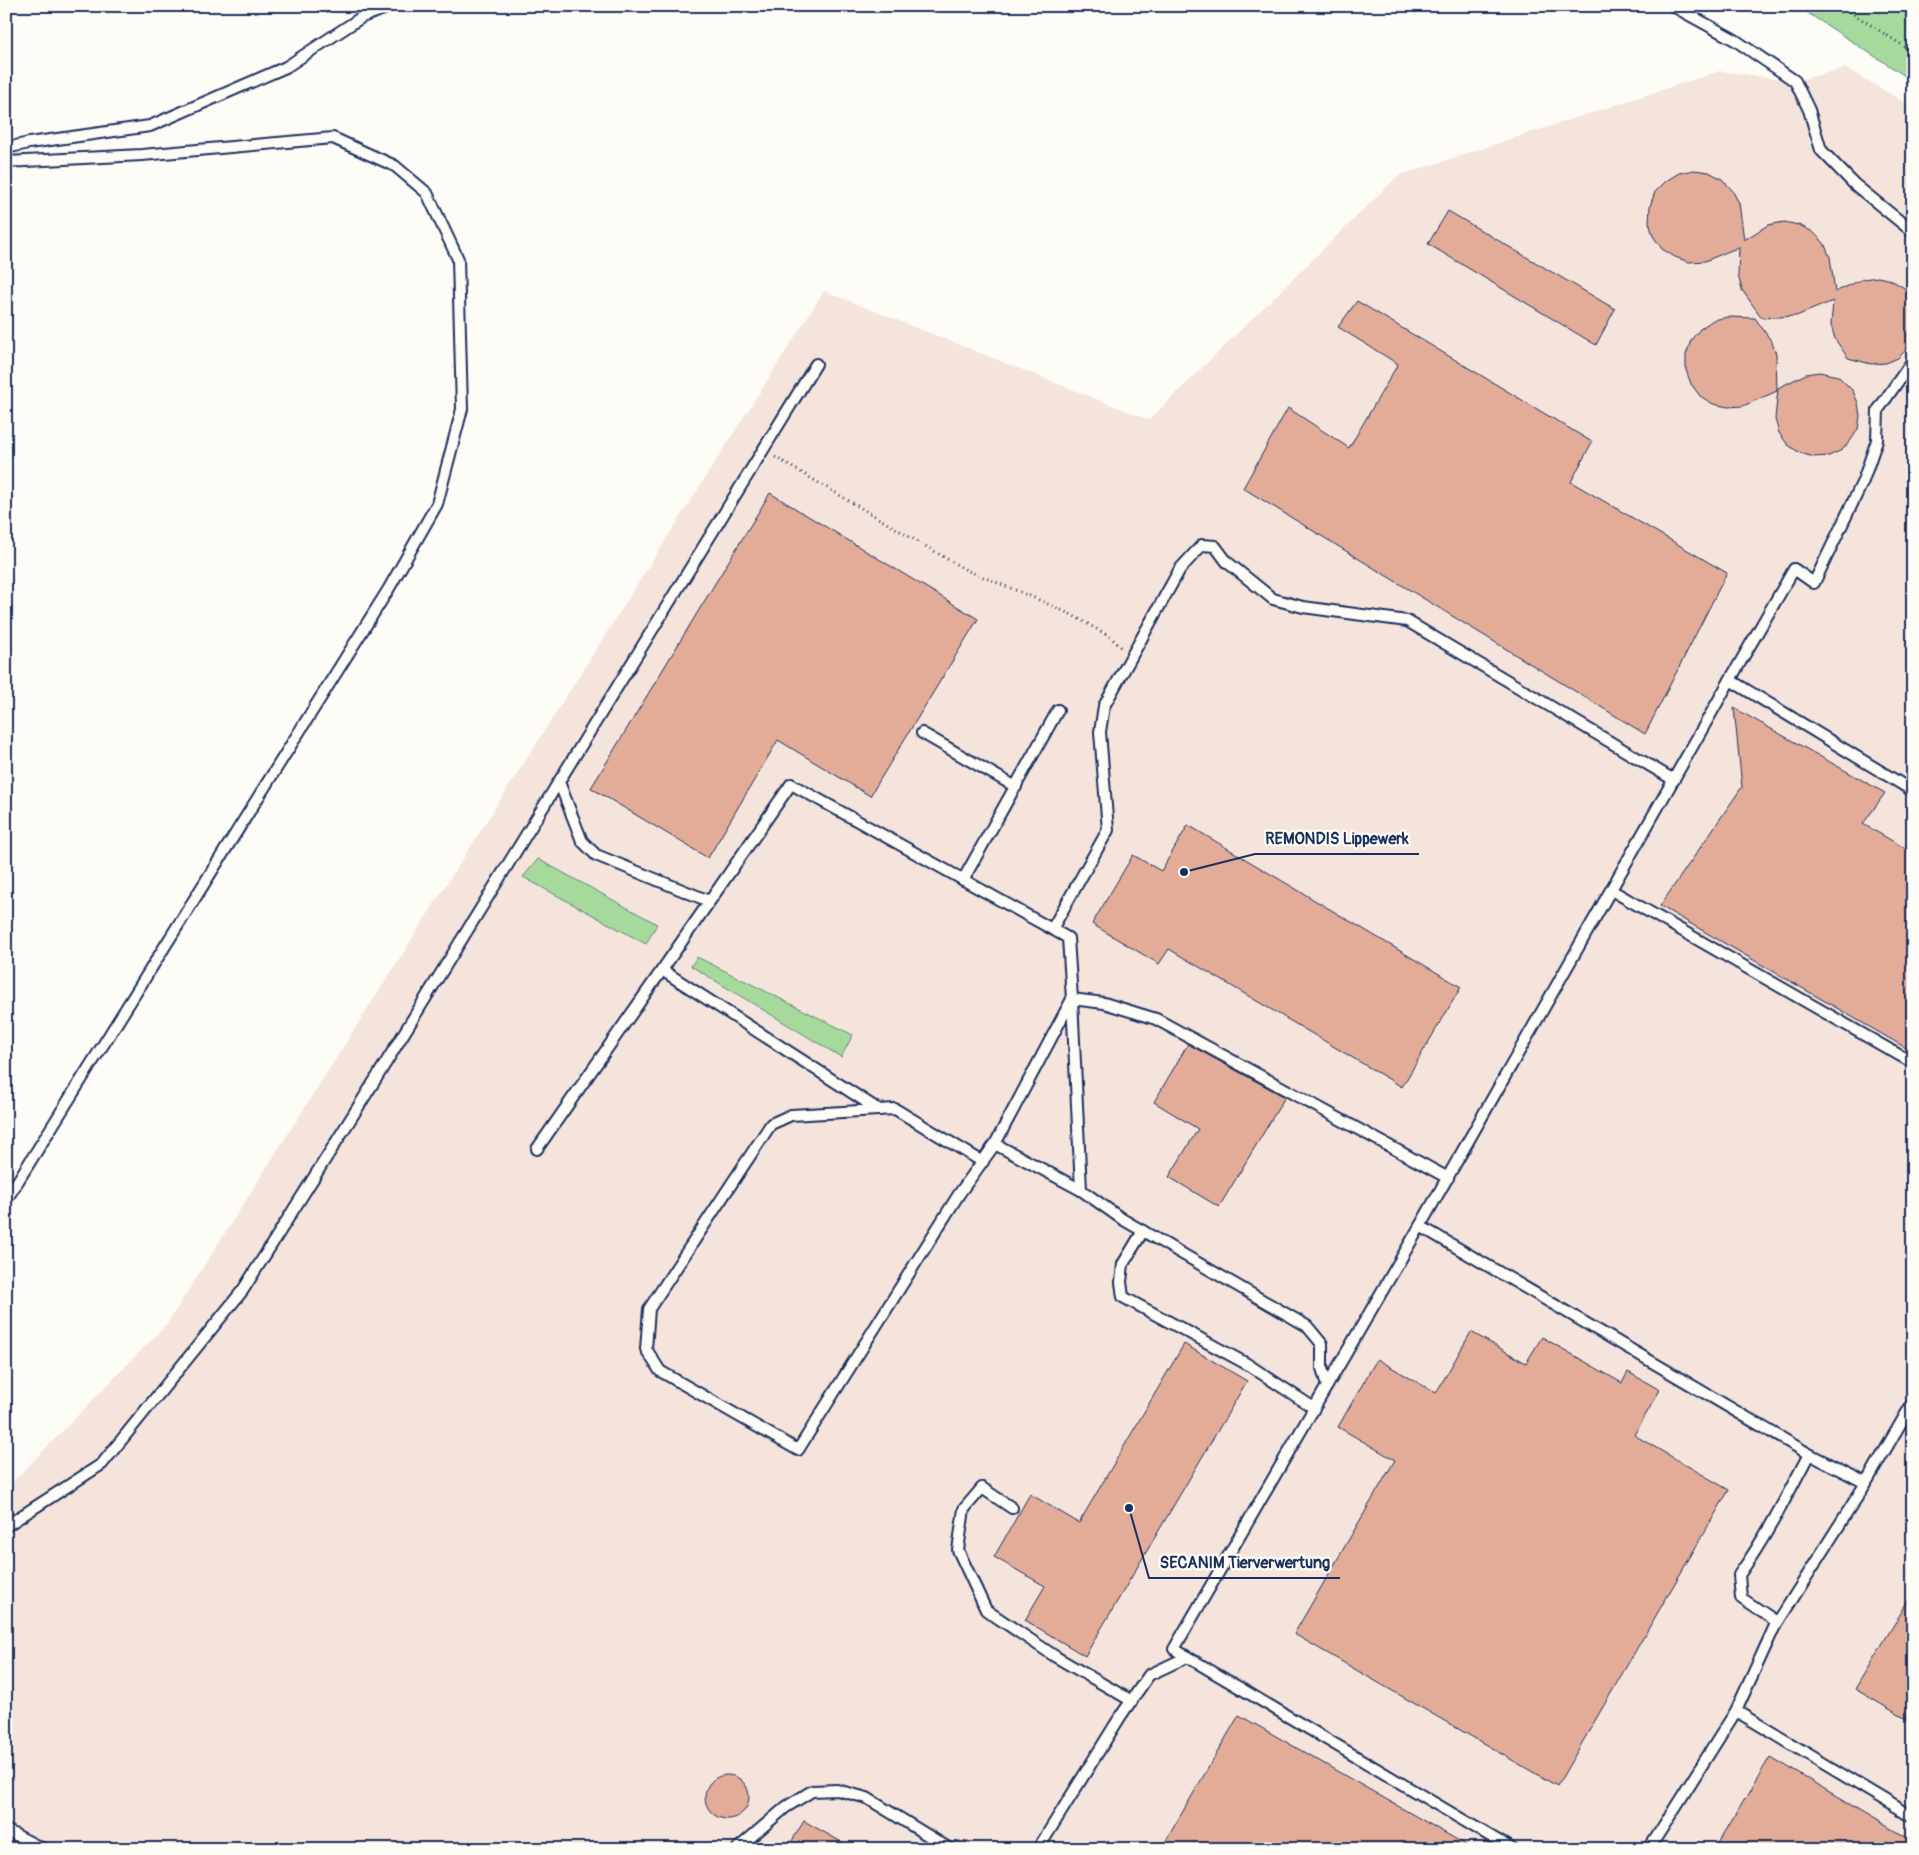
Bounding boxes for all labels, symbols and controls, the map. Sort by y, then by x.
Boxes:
callout: REMONDIS Lippewerk [1255,823,1419,854]
text: REMONDIS Lippewerk [1265,829,1409,849]
callout: SECANIM Tierverwertung [1149,1547,1340,1578]
text: SECANIM Tierverwertung [1160,1553,1330,1573]

